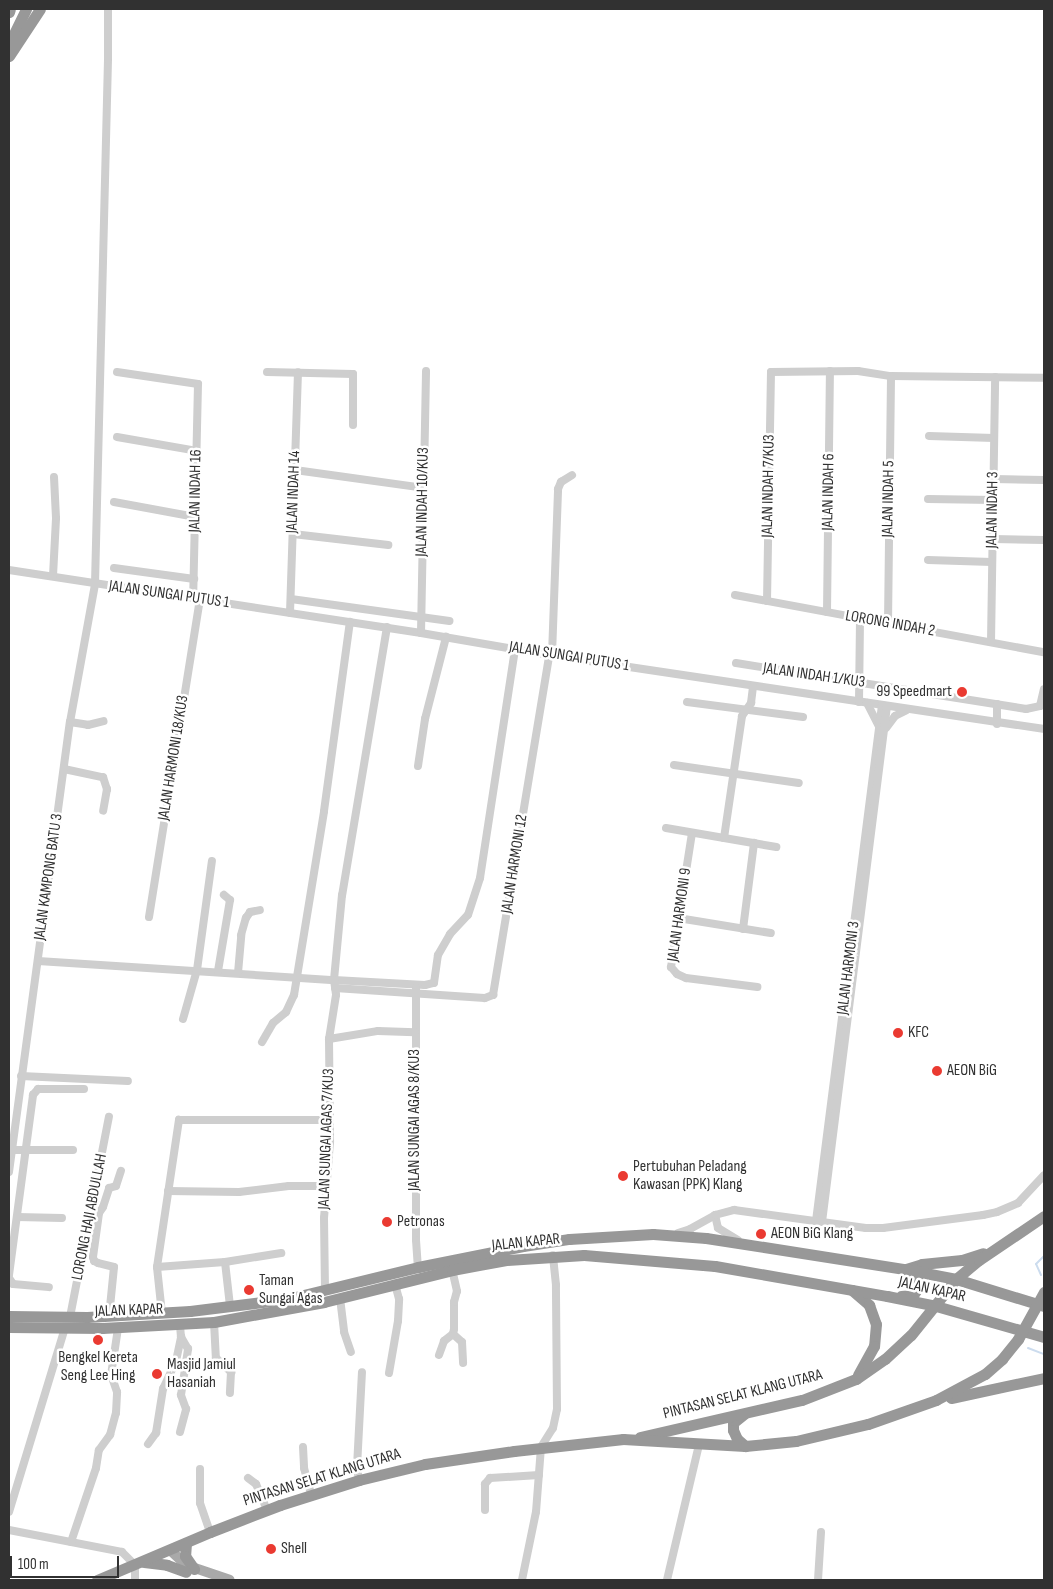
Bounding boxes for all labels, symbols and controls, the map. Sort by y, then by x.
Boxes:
street label: JALAN INDAH 7/KU3 [759,434,779,538]
street label: JALAN INDAH 10/KU3 [412,447,434,557]
street label: JALAN INDAH 16 [186,449,206,533]
street label: JALAN INDAH 14 [283,450,305,534]
street label: JALAN INDAH 6 [819,453,839,531]
street label: JALAN INDAH 5 [879,460,899,538]
street label: JALAN INDAH 3 [983,471,1003,549]
street label: JALAN SUNGAI PUTUS 1 [108,577,230,613]
street label: LORONG INDAH 2 [844,607,936,641]
street label: JALAN SUNGAI PUTUS 1 [508,638,630,676]
street label: JALAN INDAH 1/KU3 [762,659,866,693]
place label: 99 Speedmart [876,682,952,702]
marker: 99 Speedmart [956,686,968,698]
street label: JALAN HARMONI 18/KU3 [155,694,193,822]
street label: JALAN KAMPONG BATU 3 [31,812,67,942]
street label: JALAN HARMONI 12 [498,813,532,915]
street label: JALAN HARMONI 9 [664,867,696,963]
street label: JALAN HARMONI 3 [834,920,864,1016]
place label: KFC [908,1023,929,1043]
marker: KFC [892,1027,904,1039]
street label: JALAN SUNGAI AGAS 8/KU3 [405,1049,425,1191]
place label: AEON BiG [947,1061,997,1081]
marker: AEON BiG [931,1065,943,1077]
street label: JALAN SUNGAI AGAS 7/KU3 [315,1068,339,1210]
street label: LORONG HAJI ABDULLAH [68,1152,112,1282]
place label: Pertubuhan Peladang Kawasan (PPK) Klang [633,1157,747,1195]
marker: Pertubuhan Peladang Kawasan (PPK) Klang [617,1170,629,1182]
place label: Petronas [397,1212,445,1232]
marker: Petronas [381,1216,393,1228]
place label: AEON BiG Klang [771,1224,853,1244]
marker: AEON BiG Klang [755,1228,767,1240]
street label: JALAN KAPAR [491,1230,561,1256]
place label: Taman Sungai Agas [259,1271,322,1309]
street label: JALAN KAPAR [896,1273,968,1307]
marker: Taman Sungai Agas [243,1284,255,1296]
street label: JALAN KAPAR [94,1300,164,1322]
marker: Bengkel Kereta Seng Lee Hing [92,1334,104,1346]
place label: Bengkel Kereta Seng Lee Hing [58,1348,138,1386]
place label: Masjid Jamiul Hasaniah [167,1355,236,1393]
street label: PINTASAN SELAT KLANG UTARA [661,1366,825,1424]
marker: Masjid Jamiul Hasaniah [151,1368,163,1380]
street label: PINTASAN SELAT KLANG UTARA [241,1445,403,1511]
place label: Shell [281,1539,307,1559]
marker: Shell [265,1543,277,1555]
scale bar [12,1546,121,1578]
text: 100 m [18,1555,49,1574]

